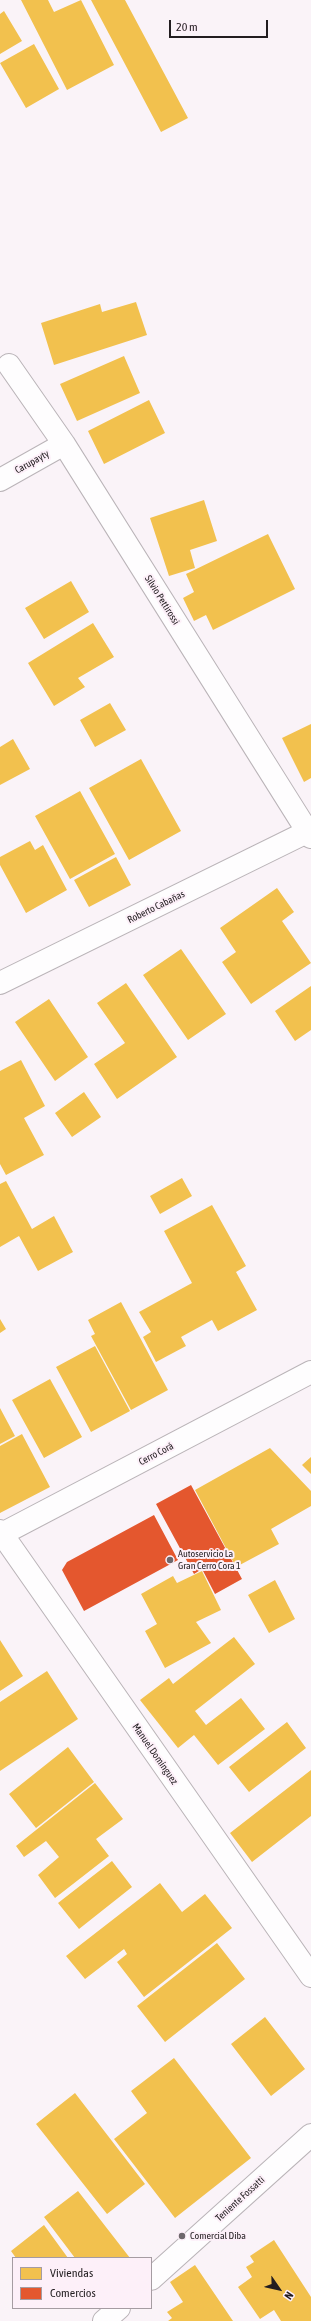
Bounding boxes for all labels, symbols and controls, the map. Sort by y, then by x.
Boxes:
scale bar [171,12,270,38]
text: 20 m [176,20,198,34]
street label: Carupayty [13,448,51,476]
street label: Silvio Pettirossi [142,573,182,627]
street label: Roberto Cabañas [125,888,187,926]
street label: Cerro Corá [137,1440,175,1468]
place label: Autoservicio La Gran Cerro Cora 1 [178,1548,241,1572]
marker: Autoservicio La Gran Cerro Cora 1 [165,1555,175,1565]
street label: Manuel Domínguez [130,1721,180,1787]
street label: Teniente Fossatti [213,2174,267,2224]
place label: Comercial Diba [190,2230,246,2242]
marker: Comercial Diba [177,2231,187,2241]
legend [12,2257,152,2309]
text: Viviendas [50,2266,93,2280]
north arrow [259,2269,299,2309]
text: Comercios [50,2286,96,2300]
text: N [282,2290,296,2302]

